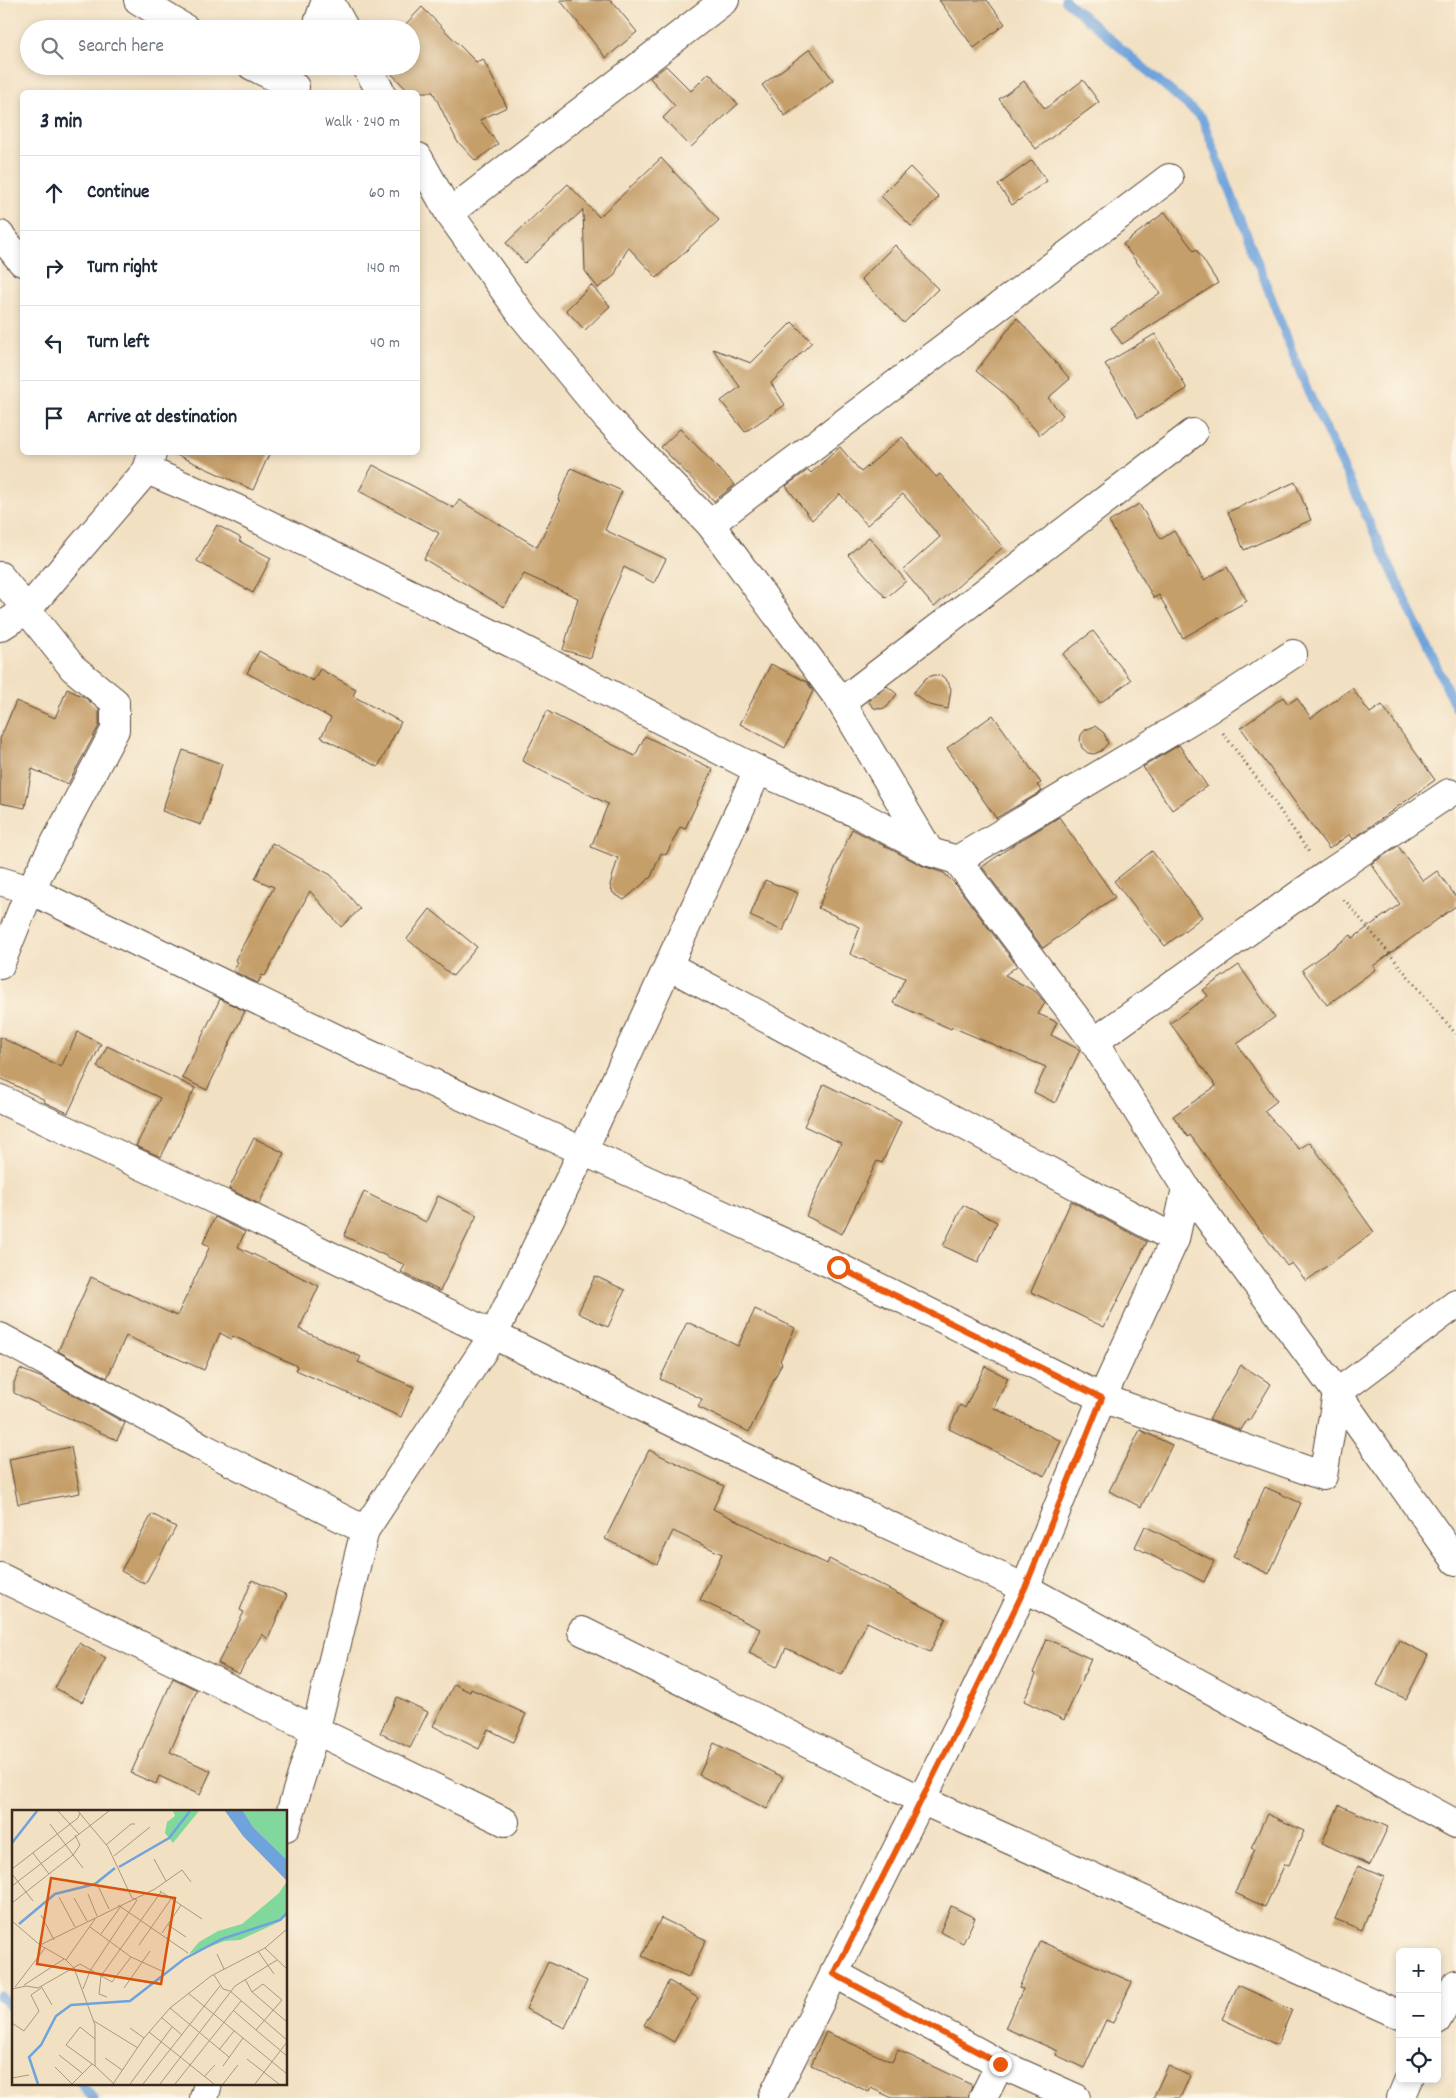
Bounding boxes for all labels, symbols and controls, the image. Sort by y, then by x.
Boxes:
search box [20,20,420,75]
icon: search [38,34,66,62]
text: Search here [78,34,164,61]
text: 3 min [40,108,82,138]
text: Walk · 240 m [325,111,400,134]
icon: ahead [40,179,68,207]
text: Continue [87,180,149,207]
text: 60 m [369,182,400,205]
icon: right [40,254,68,282]
text: Turn right [87,255,158,282]
text: 140 m [366,257,400,280]
icon: left [40,329,68,357]
text: Turn left [87,330,150,357]
text: 40 m [370,332,400,355]
icon: arrive [40,404,68,432]
text: Arrive at destination [87,405,237,432]
route start [827,1256,850,1279]
inset map [12,1810,288,2086]
map controls [1396,1948,1441,2083]
button: + [1396,1948,1441,1993]
button: − [1396,1993,1441,2038]
button: locate [1396,2038,1441,2083]
route end [989,2053,1012,2076]

